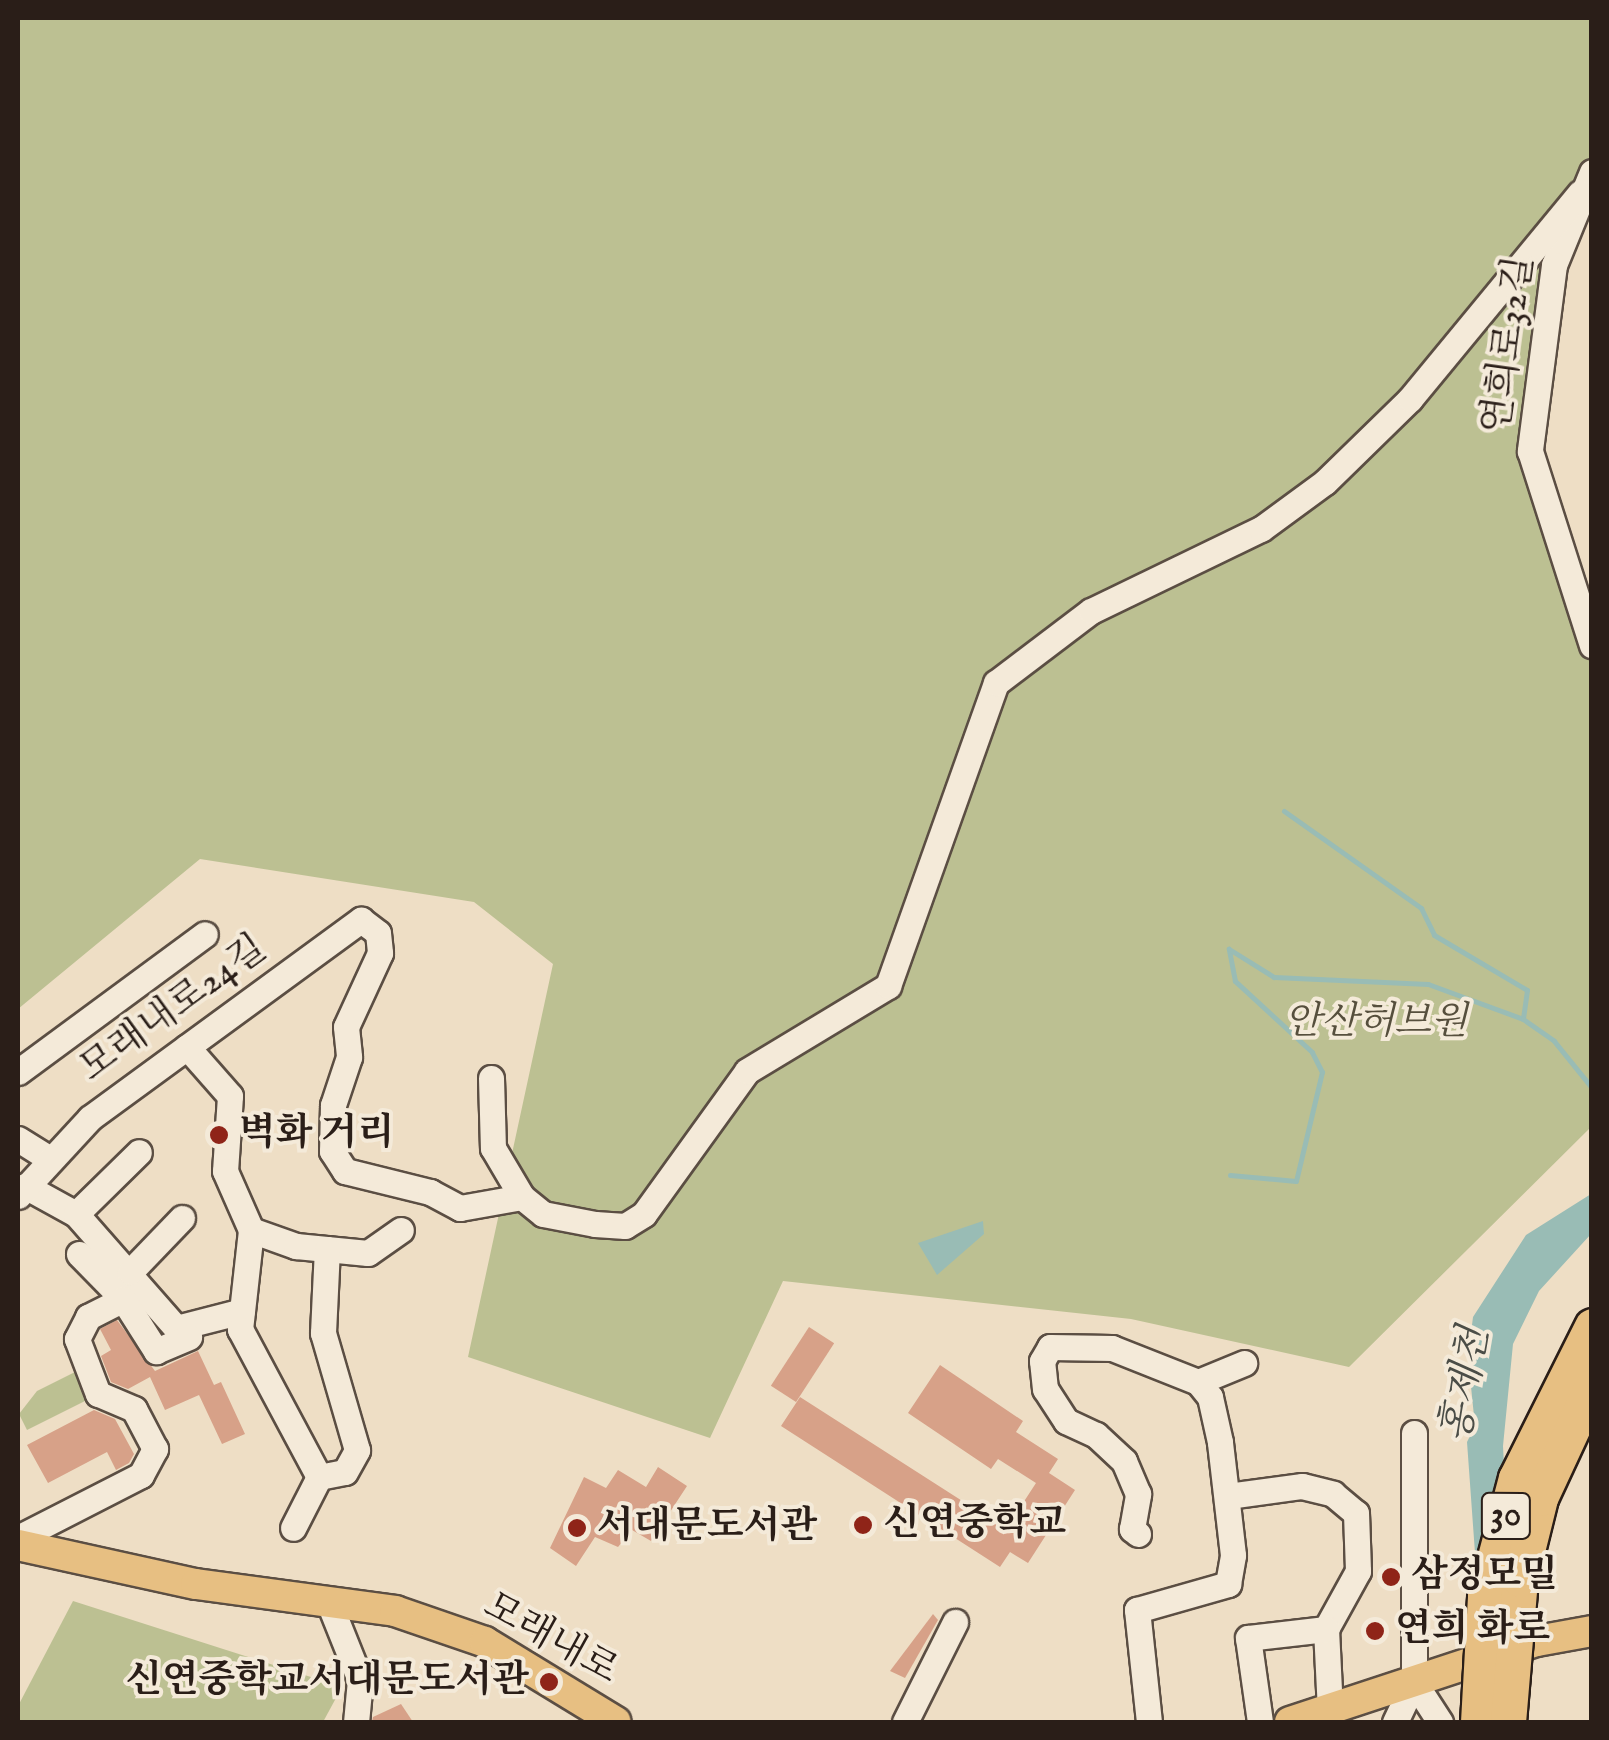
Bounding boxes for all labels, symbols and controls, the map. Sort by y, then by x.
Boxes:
street label: 연희로32길 [1475,253,1545,437]
street label: 모래내로24길 [72,927,276,1093]
park label: 안산허브원 [1284,1001,1468,1047]
place label: 벽화 거리 [239,1112,394,1158]
marker: 벽화 거리 [208,1124,230,1146]
water label: 홍제천 [1433,1324,1501,1446]
road number: 30 [1478,1486,1534,1546]
place label: 신연중학교 [883,1502,1067,1548]
place label: 서대문도서관 [597,1505,817,1551]
marker: 신연중학교 [852,1514,874,1536]
marker: 서대문도서관 [566,1517,588,1539]
place label: 삼정모밀 [1411,1554,1558,1600]
marker: 삼정모밀 [1380,1566,1402,1588]
street label: 모래내로 [475,1584,625,1696]
place label: 연희 화로 [1395,1608,1550,1654]
marker: 연희 화로 [1364,1620,1386,1642]
place label: 신연중학교서대문도서관 [125,1659,529,1705]
marker: 신연중학교서대문도서관 [538,1671,560,1693]

